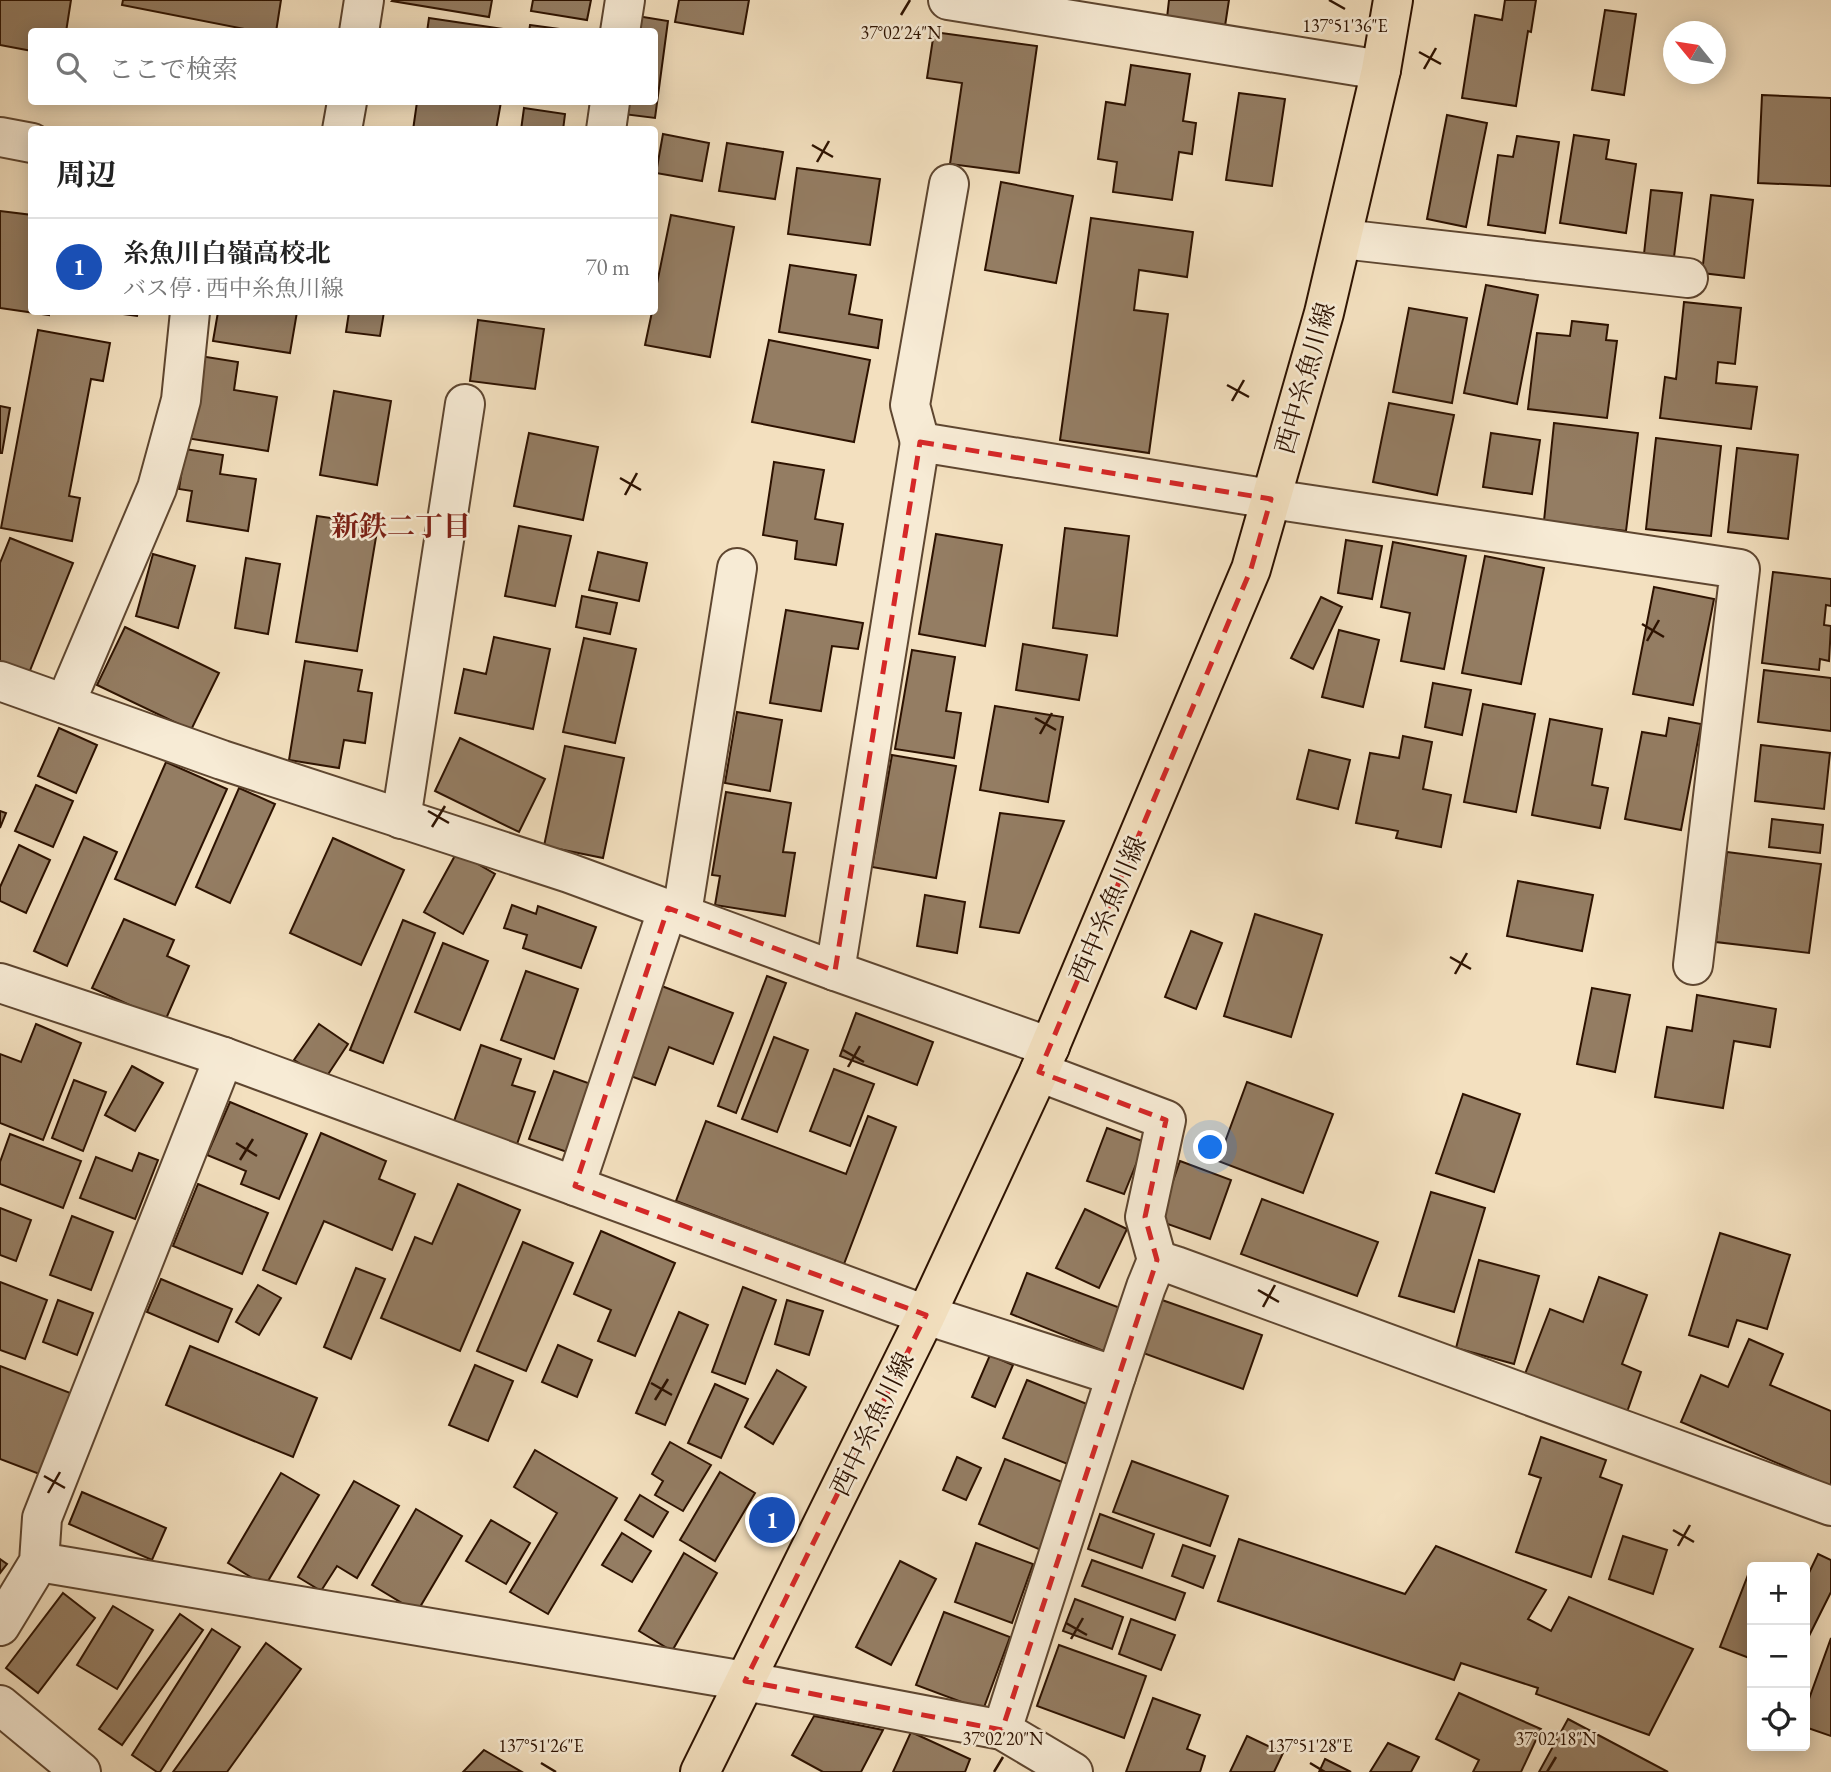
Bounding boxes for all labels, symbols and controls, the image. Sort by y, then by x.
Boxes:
text: 137°51'36"E [1302,14,1388,37]
text: 37°02'24"N [861,21,942,44]
north arrow [1663,21,1726,84]
search box [28,28,658,105]
icon: search [52,48,90,86]
text: ここで検索 [108,52,238,86]
text: 周辺 [56,155,116,194]
text: 糸魚川白嶺高校北 [123,236,331,270]
text: 1 [73,252,85,282]
text: 70 m [585,252,630,282]
text: バス停 · 西中糸魚川線 [123,273,344,303]
street label: 西中糸魚川線 [1267,298,1343,458]
district label: 新鉄二丁目 [331,508,471,544]
street label: 西中糸魚川線 [1062,831,1154,987]
your location [1193,1130,1227,1164]
street label: 西中糸魚川線 [823,1346,921,1502]
pin: 1 [749,1494,795,1546]
map controls [1747,1562,1810,1751]
button: + [1747,1562,1810,1625]
button: − [1747,1625,1810,1688]
button: locate [1747,1688,1810,1751]
text: 37°02'20"N [963,1727,1044,1750]
text: 37°02'18"N [1516,1727,1597,1750]
text: 137°51'26"E [498,1734,584,1757]
text: 137°51'28"E [1267,1734,1353,1757]

